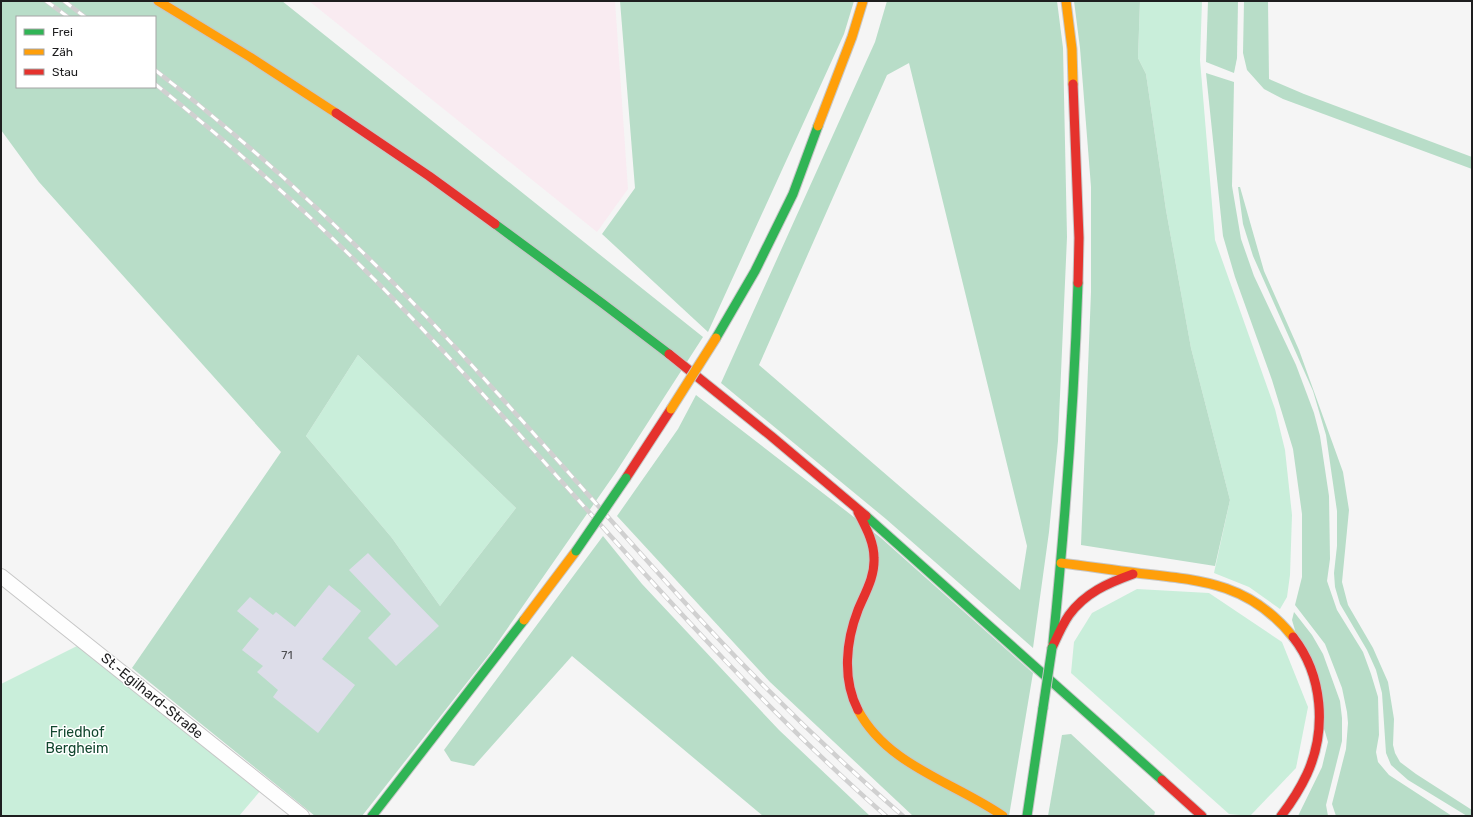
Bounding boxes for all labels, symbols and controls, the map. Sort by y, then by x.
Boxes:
legend [16,16,156,88]
text: Frei [52,25,73,39]
text: Zäh [52,45,73,59]
text: Stau [52,65,78,79]
house number: 71 [281,648,293,662]
street label: St.-Egilhard-Straße [97,650,207,743]
park label: Friedhof Bergheim [46,724,108,757]

